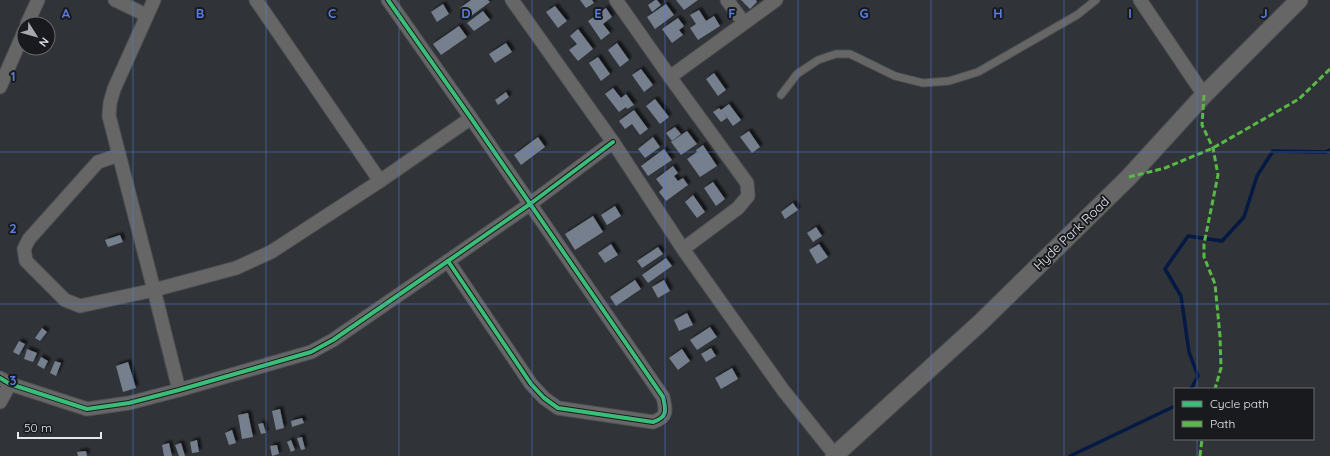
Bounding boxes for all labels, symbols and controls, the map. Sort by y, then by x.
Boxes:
text: A [62,5,71,21]
text: B [196,5,204,21]
text: C [328,5,336,21]
text: D [461,5,471,21]
text: E [594,5,602,21]
text: F [728,5,736,21]
text: G [859,5,869,21]
text: H [993,5,1003,21]
text: I [1128,5,1132,21]
text: J [1260,5,1268,21]
north arrow [16,16,56,56]
text: N [36,35,52,49]
text: 1 [10,68,16,84]
street label: Hyde Park Road [1030,193,1112,273]
text: 2 [9,220,17,236]
text: 3 [10,372,17,388]
legend [1174,388,1314,440]
text: Cycle path [1210,396,1269,411]
scale bar [18,414,101,440]
text: Path [1210,416,1235,431]
text: 50 m [24,420,52,435]

